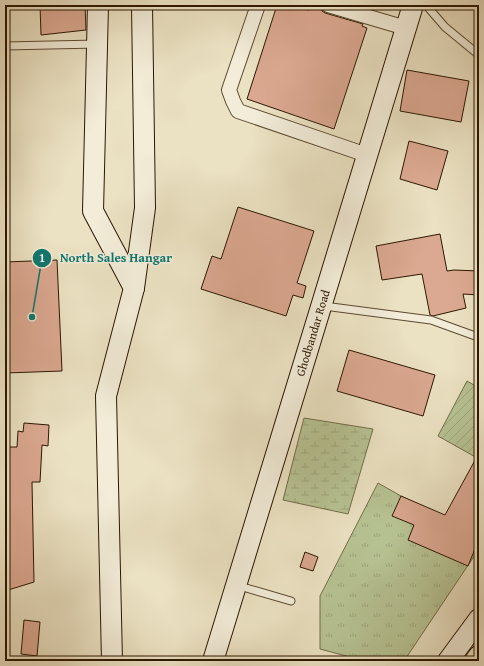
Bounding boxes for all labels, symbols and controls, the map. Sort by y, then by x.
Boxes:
callout: North Sales Hangar [32,245,181,270]
text: North Sales Hangar [60,248,172,267]
text: 1 [39,249,45,266]
street label: Ghodbandar Road [291,287,334,378]

